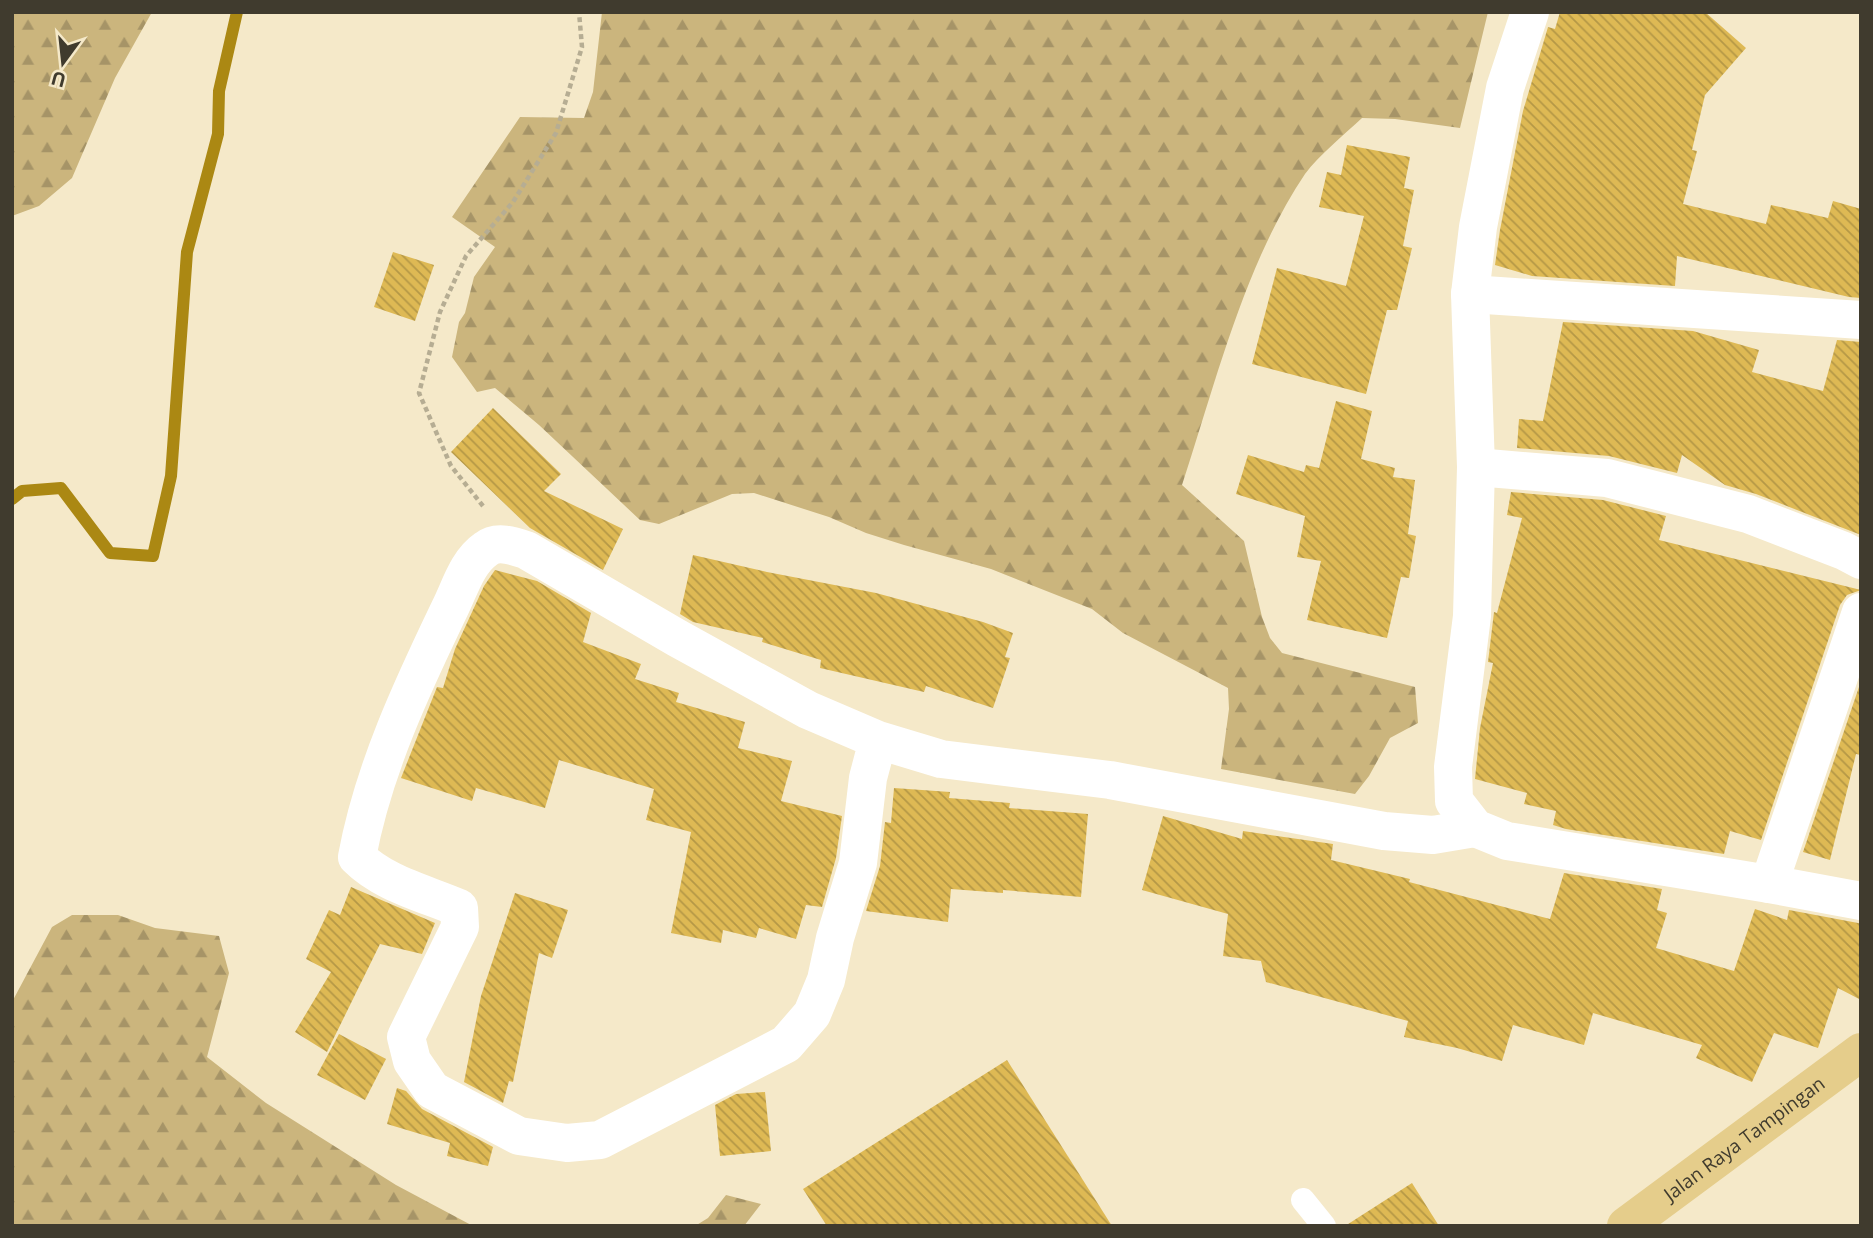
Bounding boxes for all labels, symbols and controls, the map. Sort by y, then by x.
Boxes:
north arrow [28,28,98,98]
text: U [48,65,69,94]
street label: Jalan Raya Tampingan [1657,1070,1830,1208]

